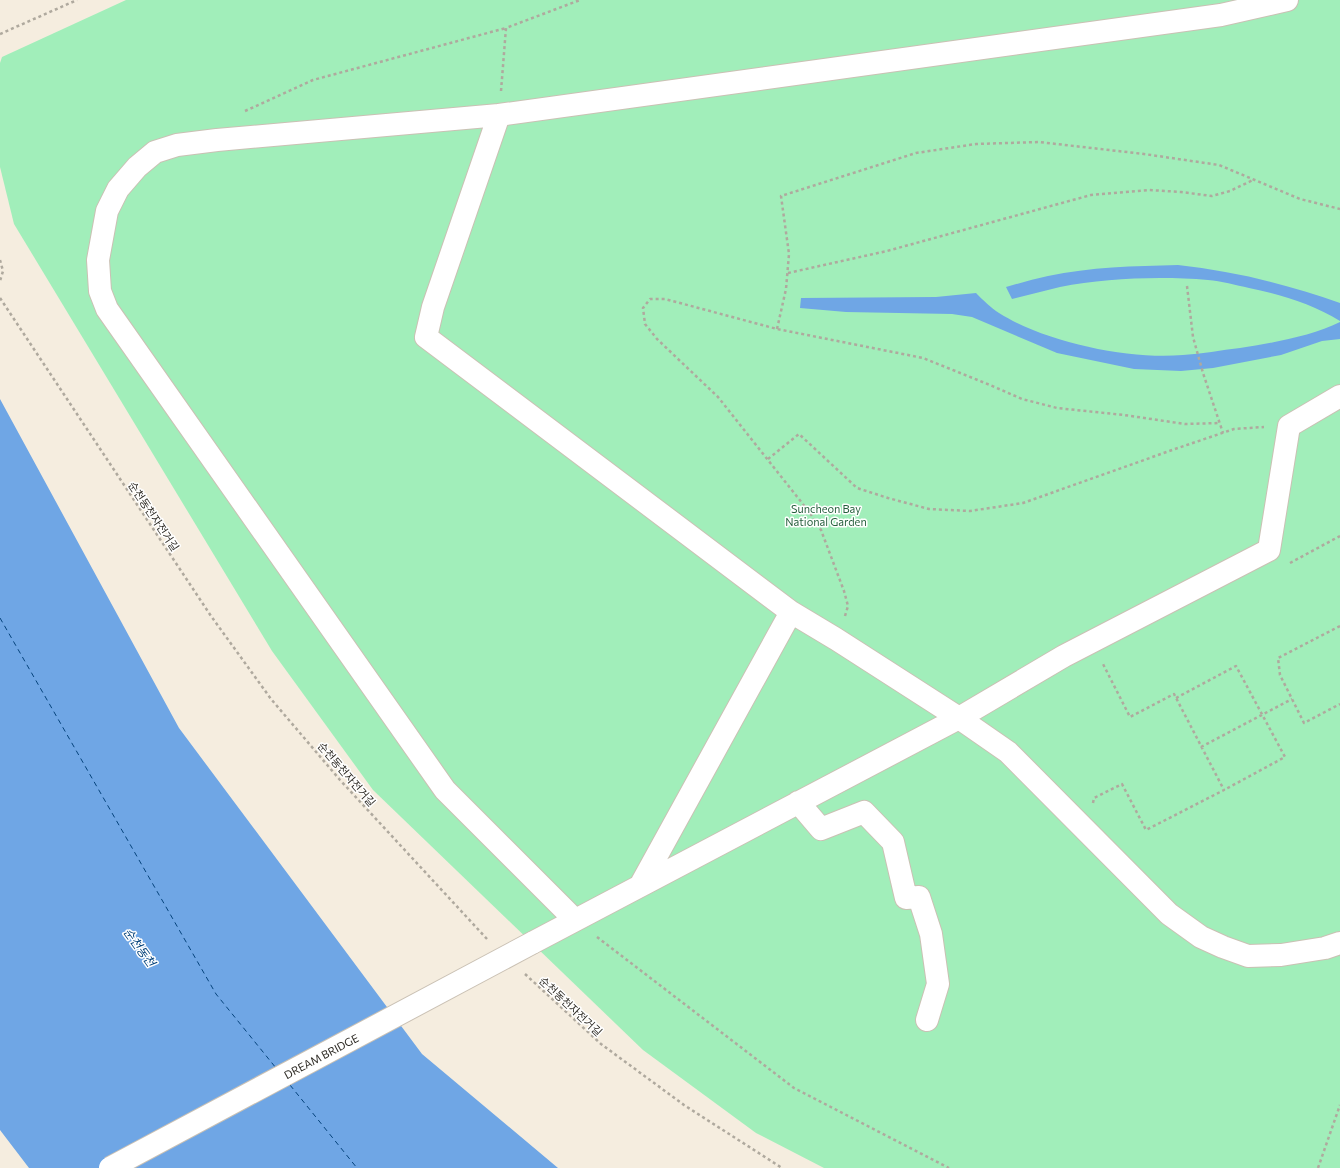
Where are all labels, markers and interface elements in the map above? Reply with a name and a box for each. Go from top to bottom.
street label: 순천동천자전거길 [126,479,182,553]
park label: Suncheon Bay National Garden [785,502,867,528]
street label: 순천동천자전거길 [316,739,378,809]
water label: 순천동천 [121,925,160,971]
street label: 순천동천자전거길 [537,974,605,1038]
street label: DREAM BRIDGE [281,1030,360,1081]

